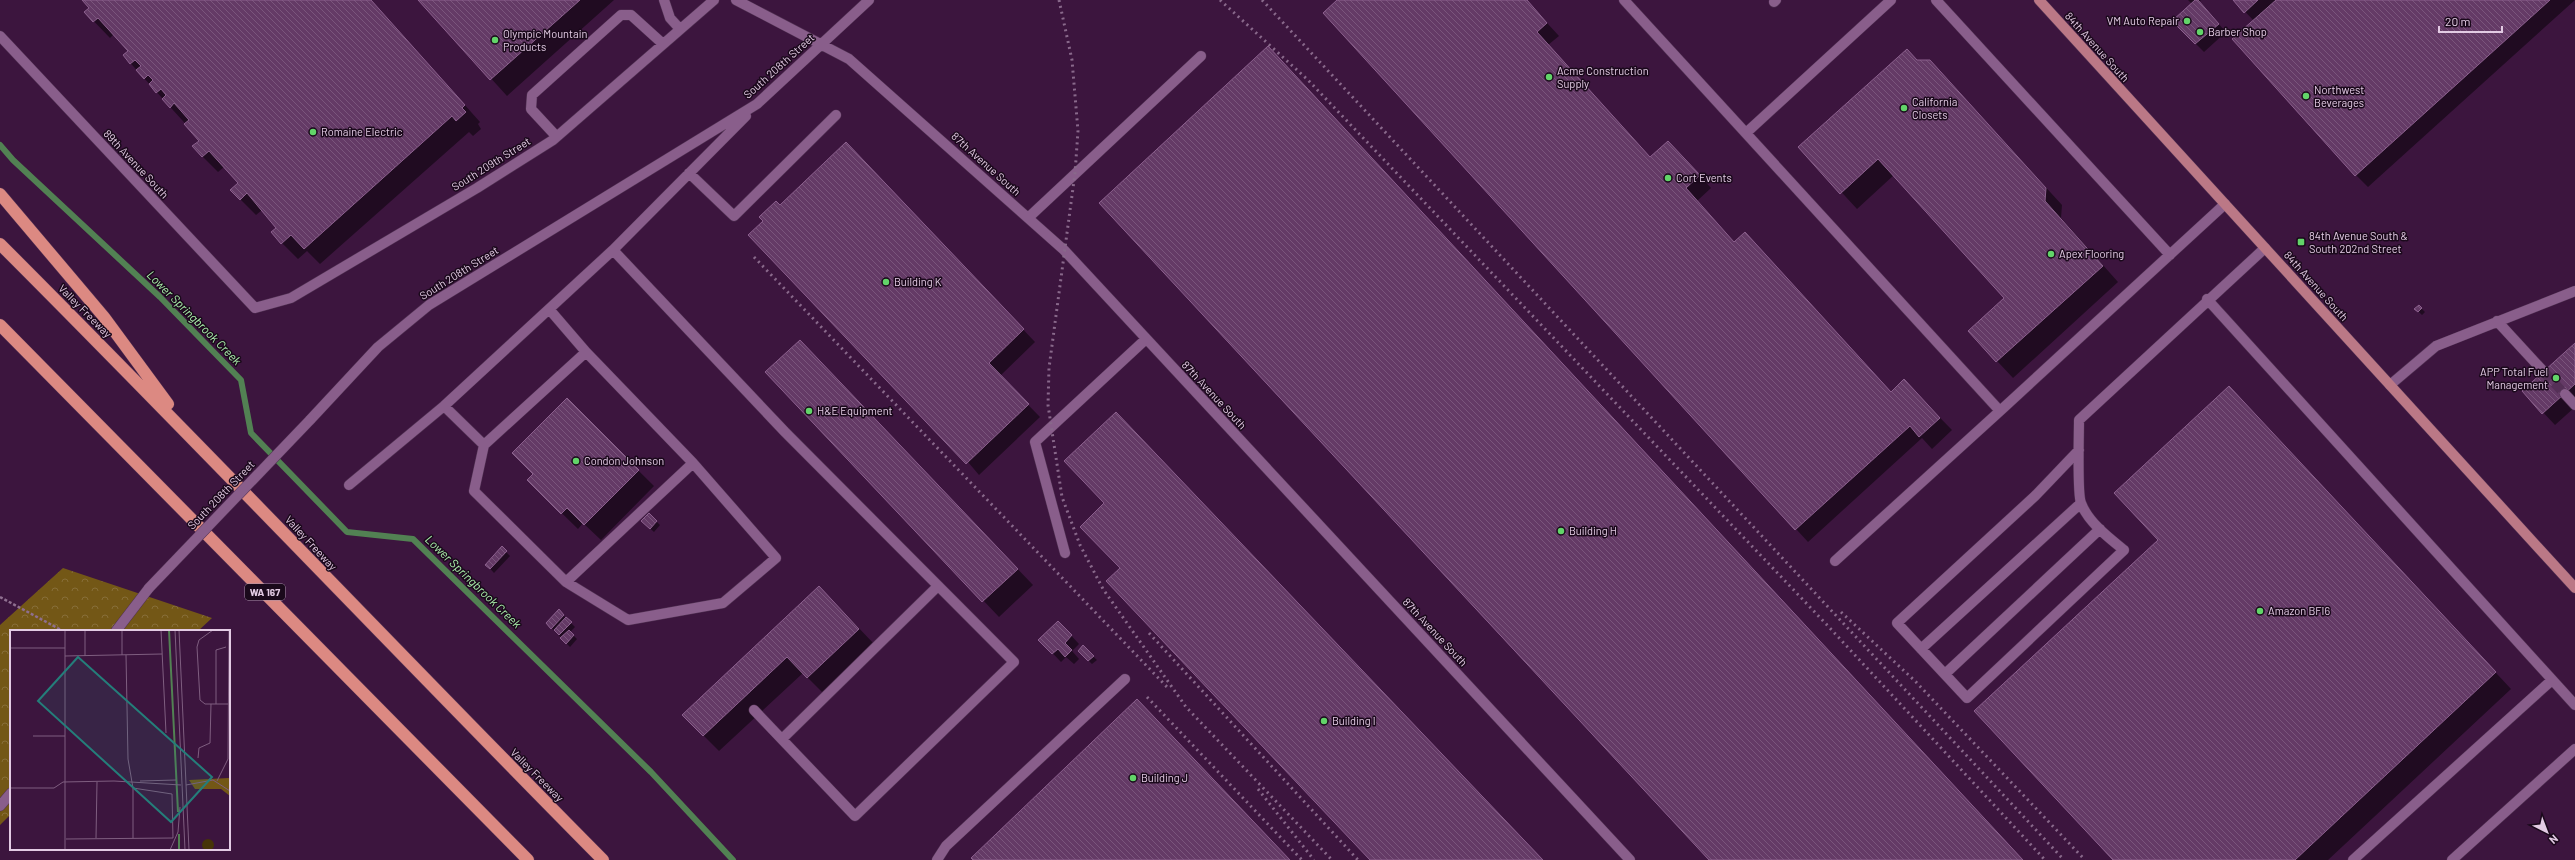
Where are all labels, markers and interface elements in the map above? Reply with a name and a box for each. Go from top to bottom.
scale bar [2439,8,2502,34]
street label: 84th Avenue South [2063,9,2132,84]
place label: VM Auto Repair [2107,14,2179,27]
text: 20 m [2445,14,2471,28]
marker: VM Auto Repair [2182,16,2192,26]
place label: Barber Shop [2208,25,2267,38]
place label: Olympic Mountain Products [503,27,587,53]
marker: Barber Shop [2195,27,2205,37]
street label: South 208th Street [741,31,817,101]
marker: Olympic Mountain Products [490,35,500,45]
place label: Acme Construction Supply [1557,64,1649,90]
marker: Acme Construction Supply [1544,72,1554,82]
place label: Northwest Beverages [2314,83,2364,109]
marker: Northwest Beverages [2301,91,2311,101]
place label: California Closets [1912,95,1957,121]
marker: California Closets [1899,103,1909,113]
place label: Romaine Electric [321,125,403,138]
street label: 89th Avenue South [101,127,172,201]
marker: Romaine Electric [308,127,318,137]
street label: 87th Avenue South [949,129,1024,198]
street label: South 209th Street [449,134,533,193]
place label: Cort Events [1676,171,1732,184]
marker: Cort Events [1663,173,1673,183]
place label: 84th Avenue South & South 202nd Street [2309,229,2408,255]
marker: 84th Avenue South & South 202nd Street [2296,237,2306,247]
street label: South 208th Street [417,243,501,302]
place label: Apex Flooring [2059,247,2124,260]
street label: 84th Avenue South [2282,248,2351,323]
marker: Apex Flooring [2046,249,2056,259]
water label: Lower Springbrook Creek [145,267,245,367]
place label: Building K [894,275,942,288]
marker: Building K [881,277,891,287]
street label: Valley Freeway [56,281,115,340]
street label: 87th Avenue South [1179,358,1249,431]
place label: APP Total Fuel Management [2480,365,2548,391]
marker: APP Total Fuel Management [2551,373,2561,383]
place label: H&E Equipment [817,404,893,417]
marker: H&E Equipment [804,406,814,416]
place label: Condon Johnson [584,454,664,467]
marker: Condon Johnson [571,456,581,466]
street label: South 208th Street [185,458,257,532]
street label: Valley Freeway [283,513,340,573]
place label: Building H [1569,524,1617,537]
marker: Building H [1556,526,1566,536]
water label: Lower Springbrook Creek [423,532,525,631]
road number: WA 167 [245,584,285,600]
street label: 87th Avenue South [1400,595,1470,668]
place label: Amazon BFI6 [2268,604,2330,617]
marker: Amazon BFI6 [2255,606,2265,616]
inset map [10,630,230,850]
place label: Building I [1332,714,1376,727]
marker: Building I [1319,716,1329,726]
street label: Valley Freeway [508,745,567,804]
place label: Building J [1141,771,1188,784]
marker: Building J [1128,773,1138,783]
north arrow [2527,812,2567,852]
text: N [2547,833,2561,847]

